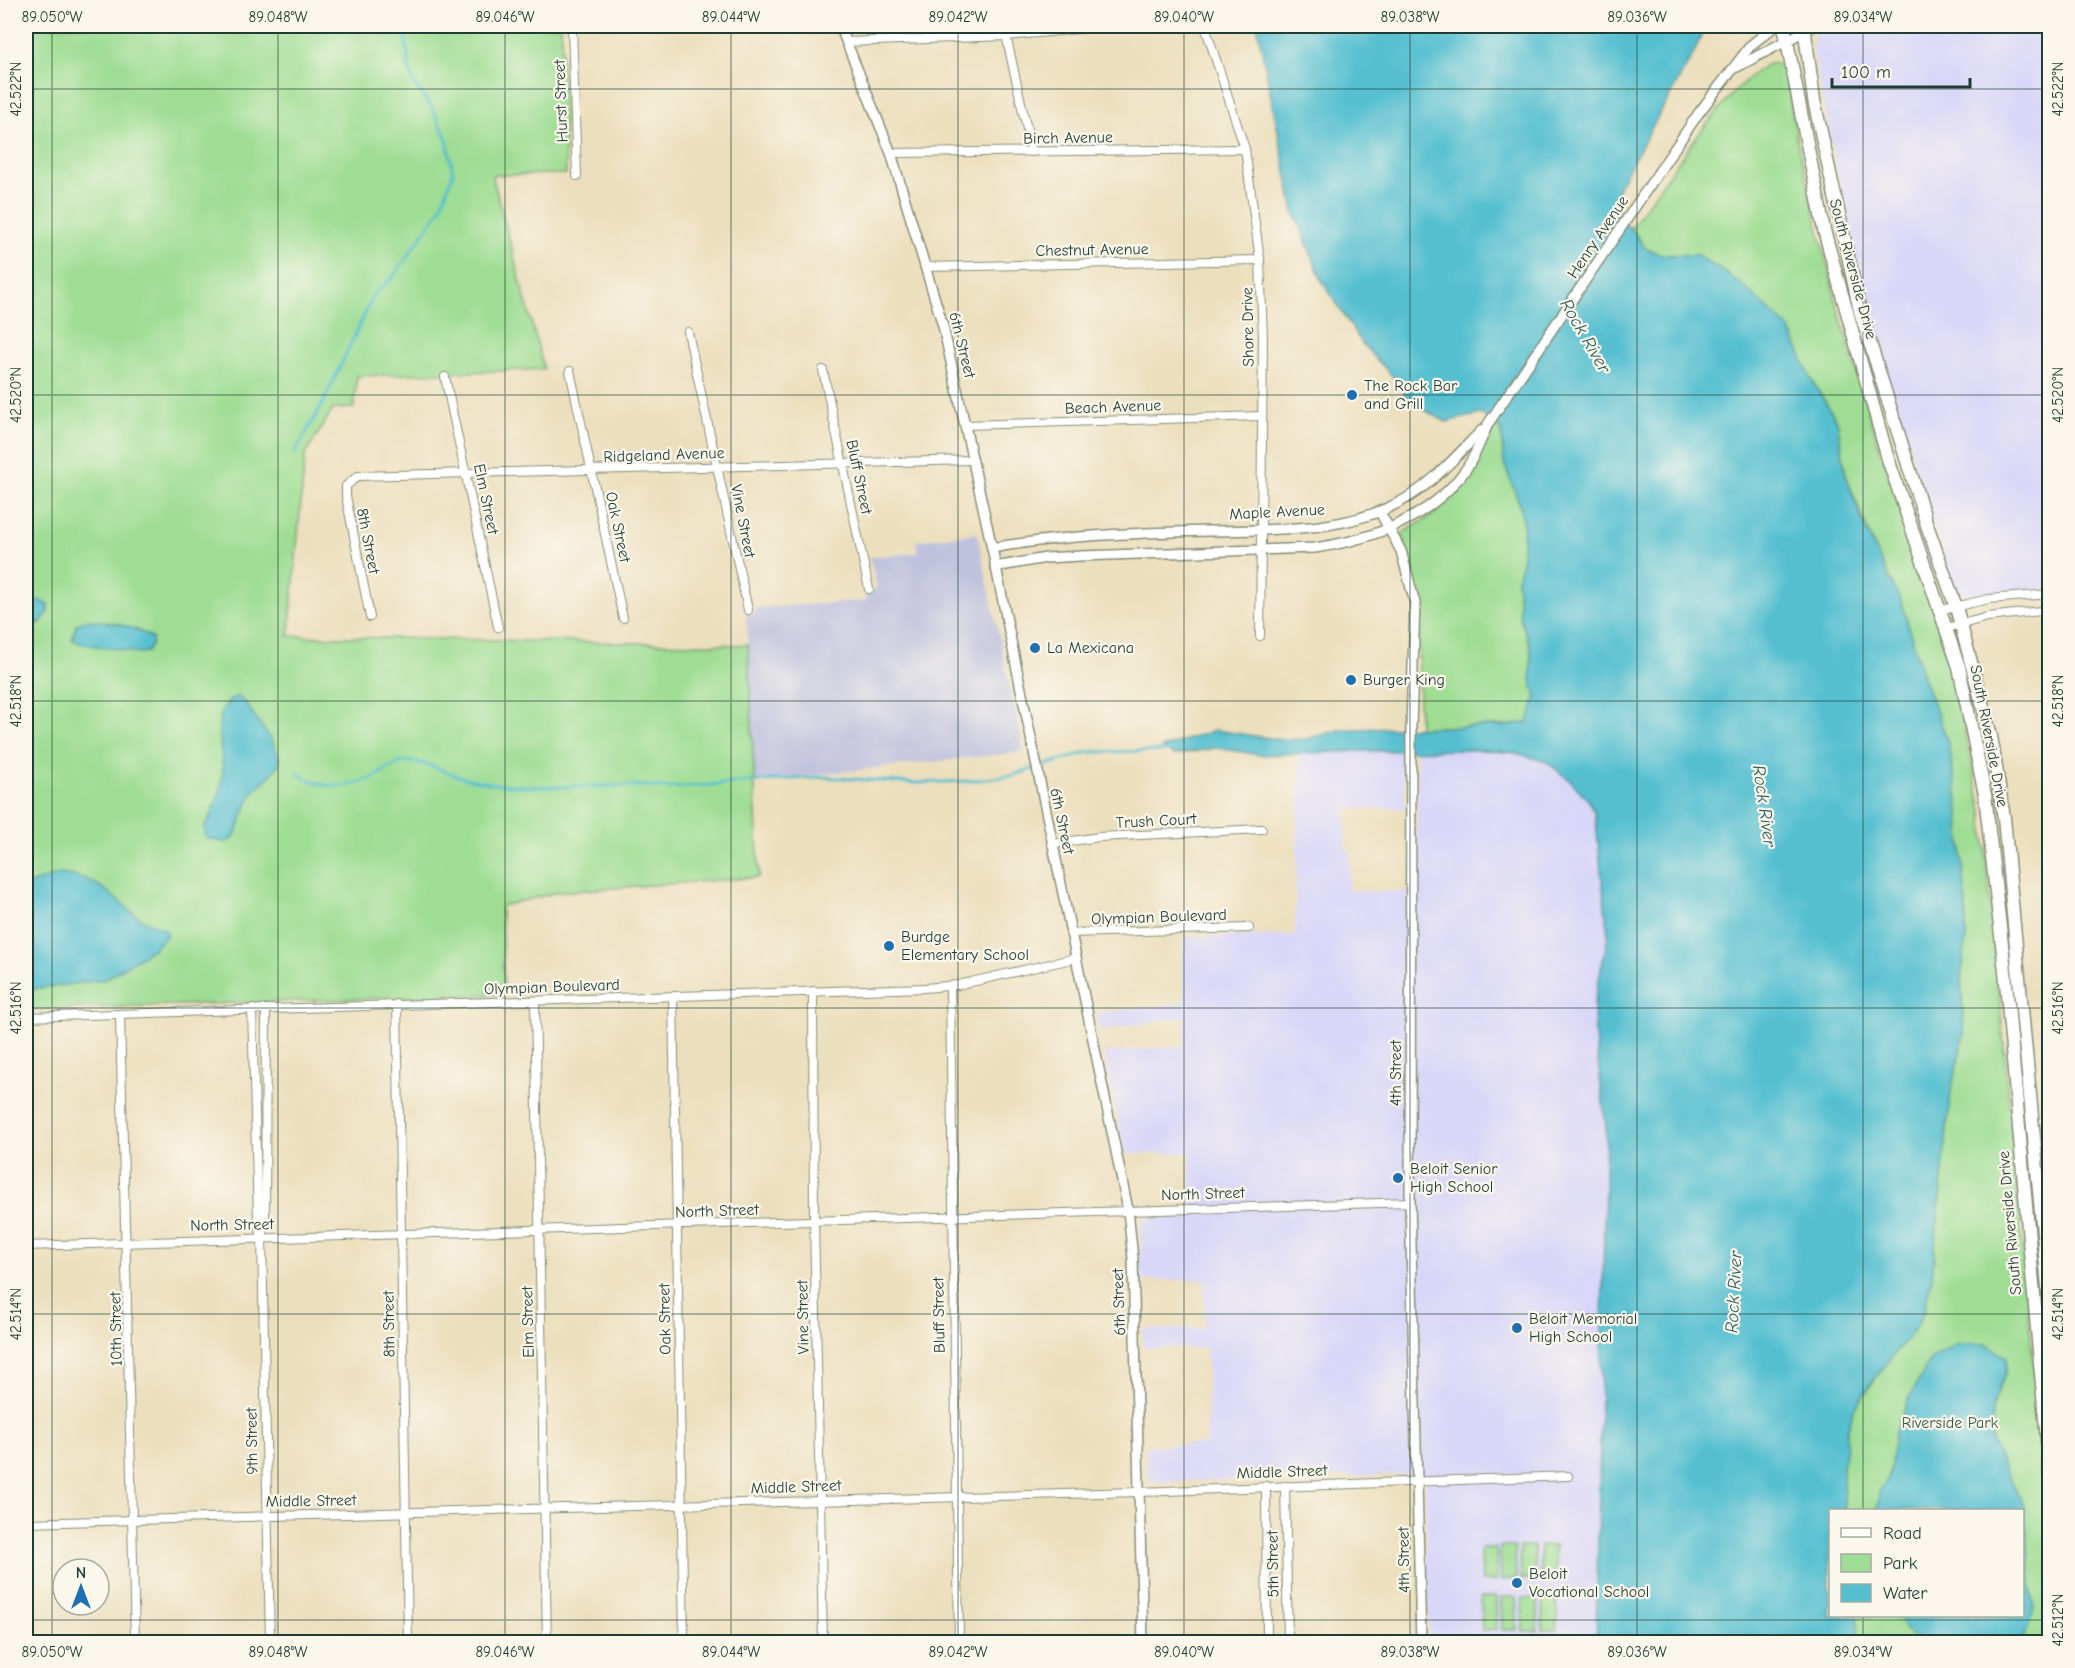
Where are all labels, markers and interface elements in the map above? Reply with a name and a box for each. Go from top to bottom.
text: 89.050°W [21,8,83,26]
text: 89.048°W [249,8,307,26]
text: 89.046°W [475,8,535,26]
text: 89.044°W [702,8,760,26]
text: 89.042°W [929,8,987,26]
text: 89.040°W [1154,8,1214,26]
text: 89.038°W [1380,8,1440,26]
text: 89.036°W [1607,8,1667,26]
text: 89.034°W [1834,8,1892,26]
scale bar [1832,51,1970,89]
street label: Hurst Street [551,59,571,143]
text: 42.522°N [7,62,25,116]
text: 100 m [1841,62,1891,83]
text: 42.522°N [2049,62,2067,116]
street label: Birch Avenue [1023,128,1113,148]
street label: Henry Avenue [1564,192,1632,282]
street label: South Riverside Drive [1826,197,1880,341]
street label: Chestnut Avenue [1035,240,1149,260]
street label: Shore Drive [1238,287,1258,367]
water label: Rock River [1555,295,1615,378]
street label: 6th Street [945,310,979,380]
text: 42.520°N [7,367,25,423]
text: 42.520°N [2049,367,2067,423]
place label: The Rock Bar and Grill [1364,377,1458,413]
marker: The Rock Bar and Grill [1345,388,1359,402]
street label: Beach Avenue [1064,396,1162,418]
street label: Bluff Street [842,438,876,516]
street label: Ridgeland Avenue [603,444,725,466]
street label: Elm Street [470,462,502,536]
street label: Vine Street [727,483,759,560]
street label: Oak Street [602,490,634,564]
street label: Maple Avenue [1229,501,1325,523]
street label: 8th Street [353,506,383,576]
place label: La Mexicana [1047,639,1134,657]
marker: La Mexicana [1028,641,1042,655]
street label: South Riverside Drive [1966,663,2012,809]
place label: Burger King [1363,671,1445,689]
marker: Burger King [1344,673,1358,687]
text: 42.518°N [7,675,25,727]
text: 42.518°N [2049,675,2067,727]
water label: Rock River [1748,764,1780,849]
street label: 6th Street [1046,786,1078,856]
street label: Trush Court [1115,810,1197,832]
street label: Olympian Boulevard [1091,906,1227,928]
place label: Burdge Elementary School [901,928,1029,964]
marker: Burdge Elementary School [882,939,896,953]
street label: Olympian Boulevard [484,976,620,998]
text: 42.516°N [7,981,25,1035]
text: 42.516°N [2049,981,2067,1035]
street label: 4th Street [1387,1039,1405,1106]
street label: South Riverside Drive [1995,1150,2025,1296]
place label: Beloit Senior High School [1410,1160,1498,1196]
marker: Beloit Senior High School [1391,1171,1405,1185]
street label: North Street [1161,1184,1246,1204]
street label: North Street [675,1201,760,1221]
street label: North Street [190,1215,275,1235]
water label: Rock River [1721,1250,1747,1334]
street label: 6th Street [1109,1268,1129,1336]
street label: Bluff Street [929,1276,949,1353]
street label: Vine Street [793,1279,813,1354]
street label: Oak Street [655,1283,675,1355]
street label: Elm Street [518,1286,538,1358]
text: 42.514°N [7,1288,25,1340]
text: 42.514°N [2049,1288,2067,1340]
street label: 8th Street [379,1290,399,1358]
street label: 10th Street [106,1291,126,1366]
place label: Beloit Memorial High School [1529,1310,1637,1346]
marker: Beloit Memorial High School [1510,1321,1524,1335]
street label: 9th Street [242,1407,262,1475]
park label: Riverside Park [1902,1414,1999,1432]
street label: Middle Street [1236,1461,1328,1483]
street label: Middle Street [750,1476,842,1498]
street label: Middle Street [265,1491,357,1511]
legend [1829,1509,2024,1617]
text: Road [1883,1523,1922,1544]
street label: 4th Street [1394,1526,1414,1593]
street label: 5th Street [1263,1530,1283,1598]
text: Park [1883,1553,1918,1574]
north arrow [51,1557,111,1617]
text: N [76,1564,86,1582]
place label: Beloit Vocational School [1529,1565,1649,1601]
marker: Beloit Vocational School [1510,1576,1524,1590]
text: Water [1883,1583,1928,1604]
text: 42.512°N [2049,1594,2067,1646]
text: 89.050°W [21,1643,83,1661]
text: 89.048°W [249,1643,307,1661]
text: 89.046°W [475,1643,535,1661]
text: 89.044°W [702,1643,760,1661]
text: 89.042°W [929,1643,987,1661]
text: 89.040°W [1154,1643,1214,1661]
text: 89.038°W [1380,1643,1440,1661]
text: 89.036°W [1607,1643,1667,1661]
text: 89.034°W [1834,1643,1892,1661]

